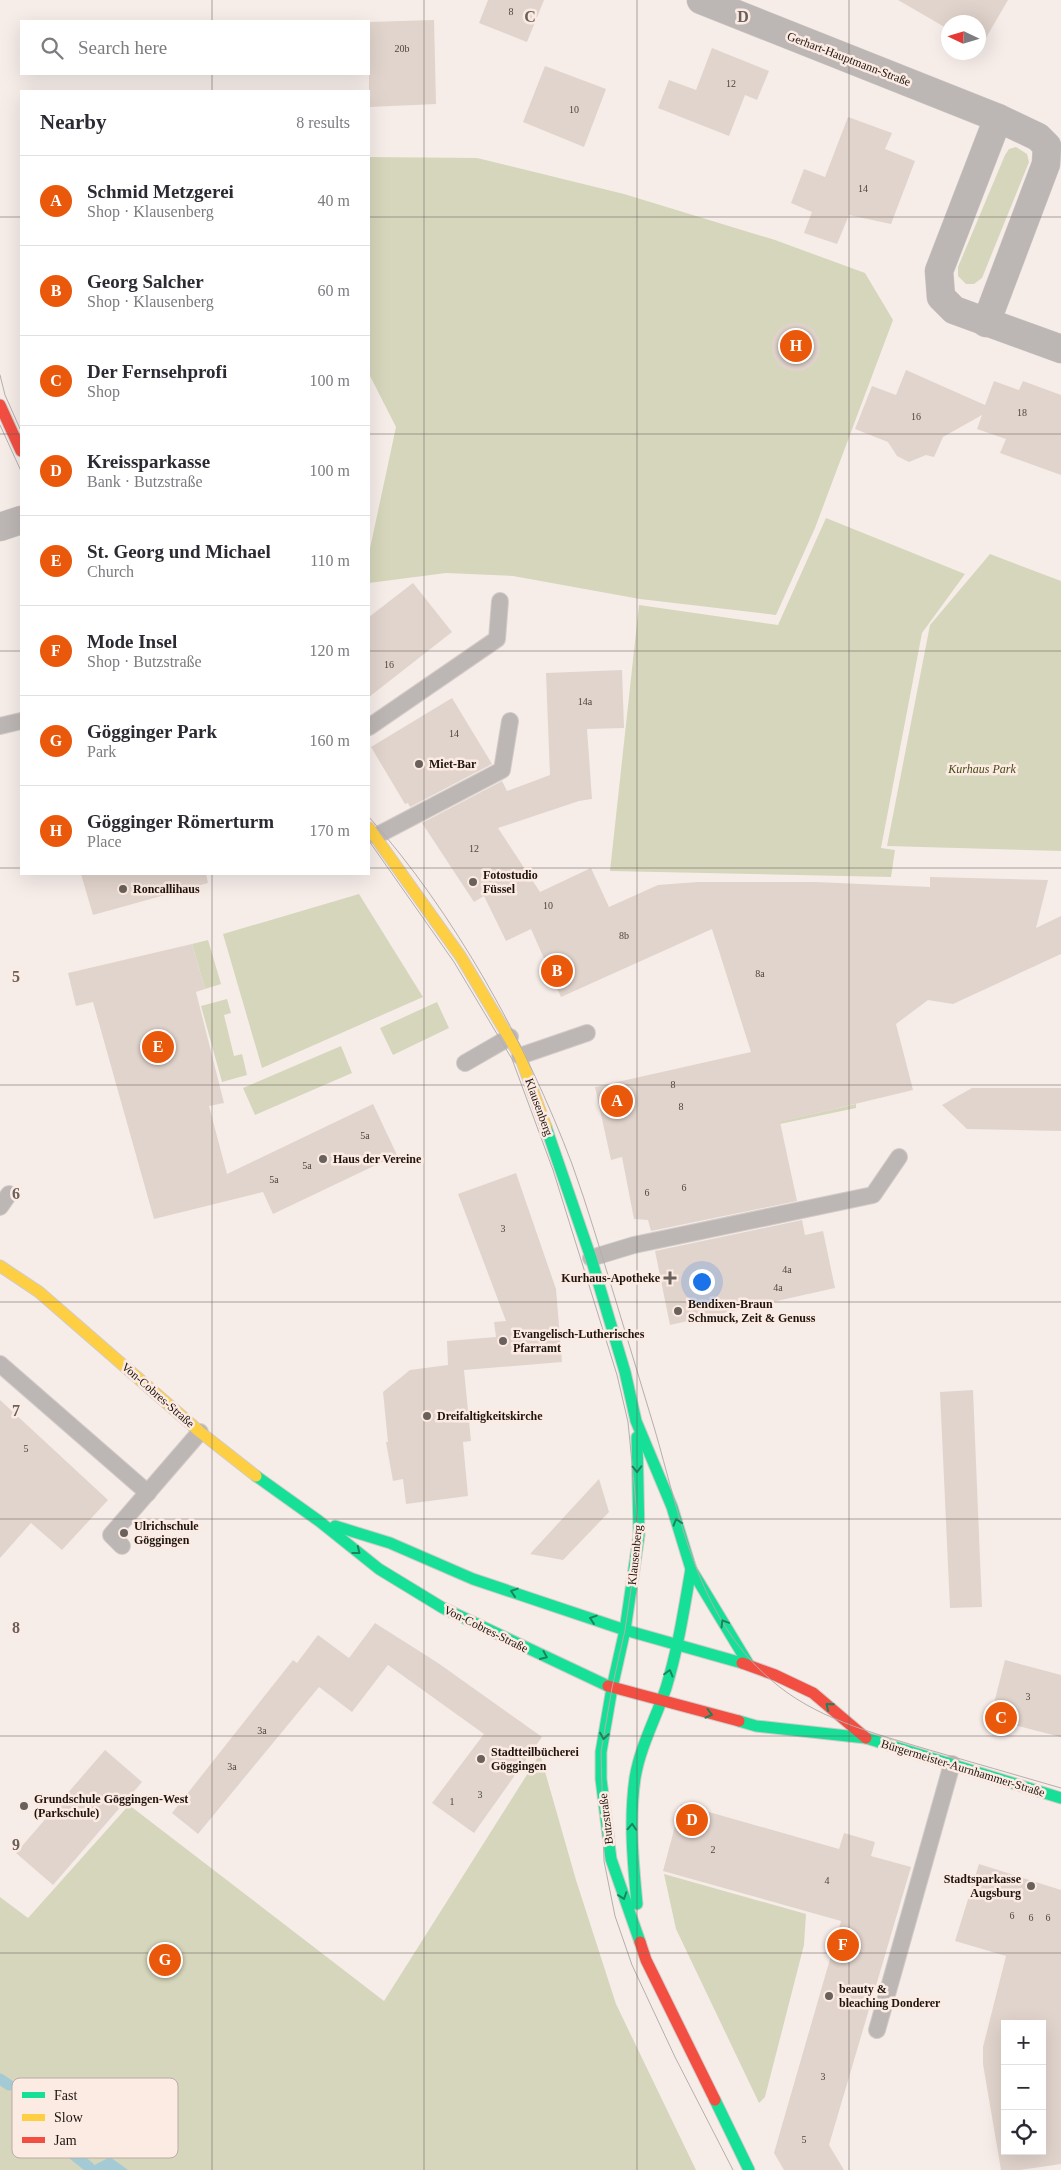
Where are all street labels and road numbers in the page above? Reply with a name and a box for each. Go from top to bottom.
street label: Gerhart-Hauptmann-Straße [785,29,913,89]
street label: Klausenberg [522,1076,556,1138]
street label: Von-Cobres-Straße [119,1360,197,1430]
street label: Klausenberg [625,1524,645,1586]
street label: Von-Cobres-Straße [442,1603,530,1655]
street label: Bürgermeister-Aurnhammer-Straße [879,1736,1047,1800]
street label: Butzstraße [596,1793,616,1845]

